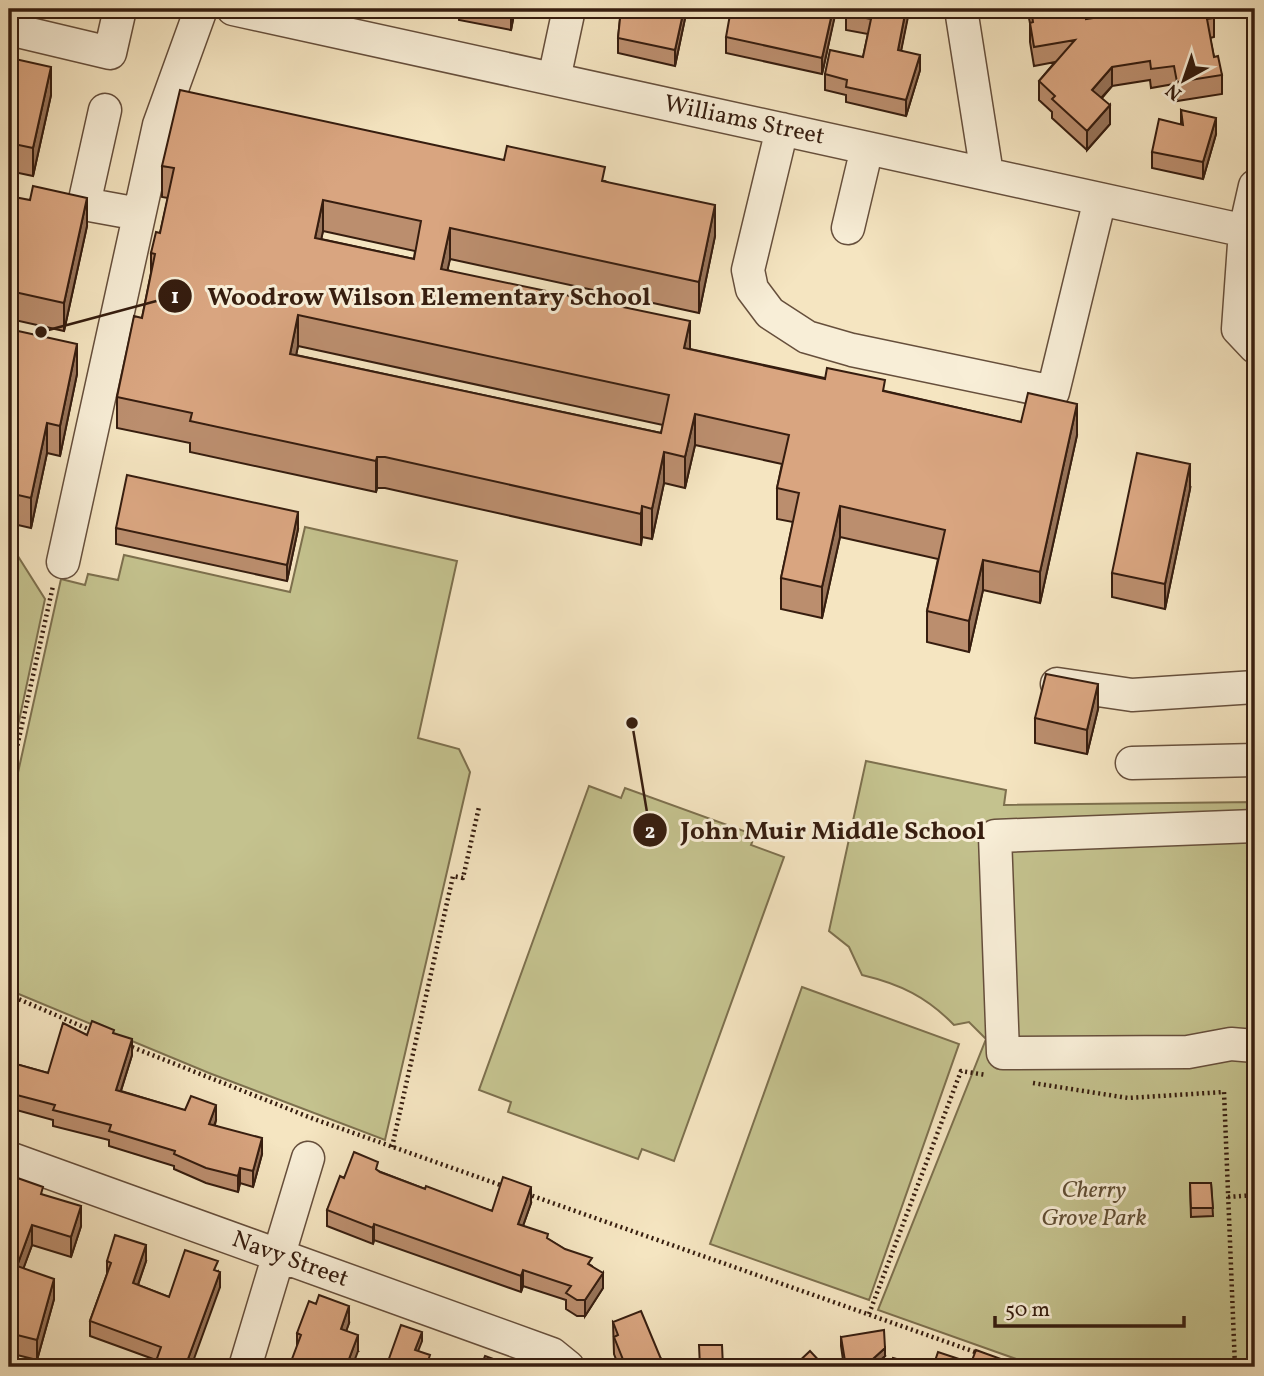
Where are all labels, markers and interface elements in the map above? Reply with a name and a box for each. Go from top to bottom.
north arrow [1148,46,1218,116]
text: N [1161,77,1188,106]
street label: Williams Street [661,87,827,155]
callout: Woodrow Wilson Elementary School [158,272,666,319]
text: Woodrow Wilson Elementary School [207,280,651,316]
text: 1 [171,283,179,312]
callout: John Muir Middle School [632,807,1000,854]
text: John Muir Middle School [680,814,986,850]
text: 2 [645,818,655,847]
park label: Cherry Grove Park [1041,1174,1147,1236]
street label: Navy Street [227,1223,353,1297]
scale bar [995,1285,1184,1329]
text: 50 m [1005,1296,1050,1325]

